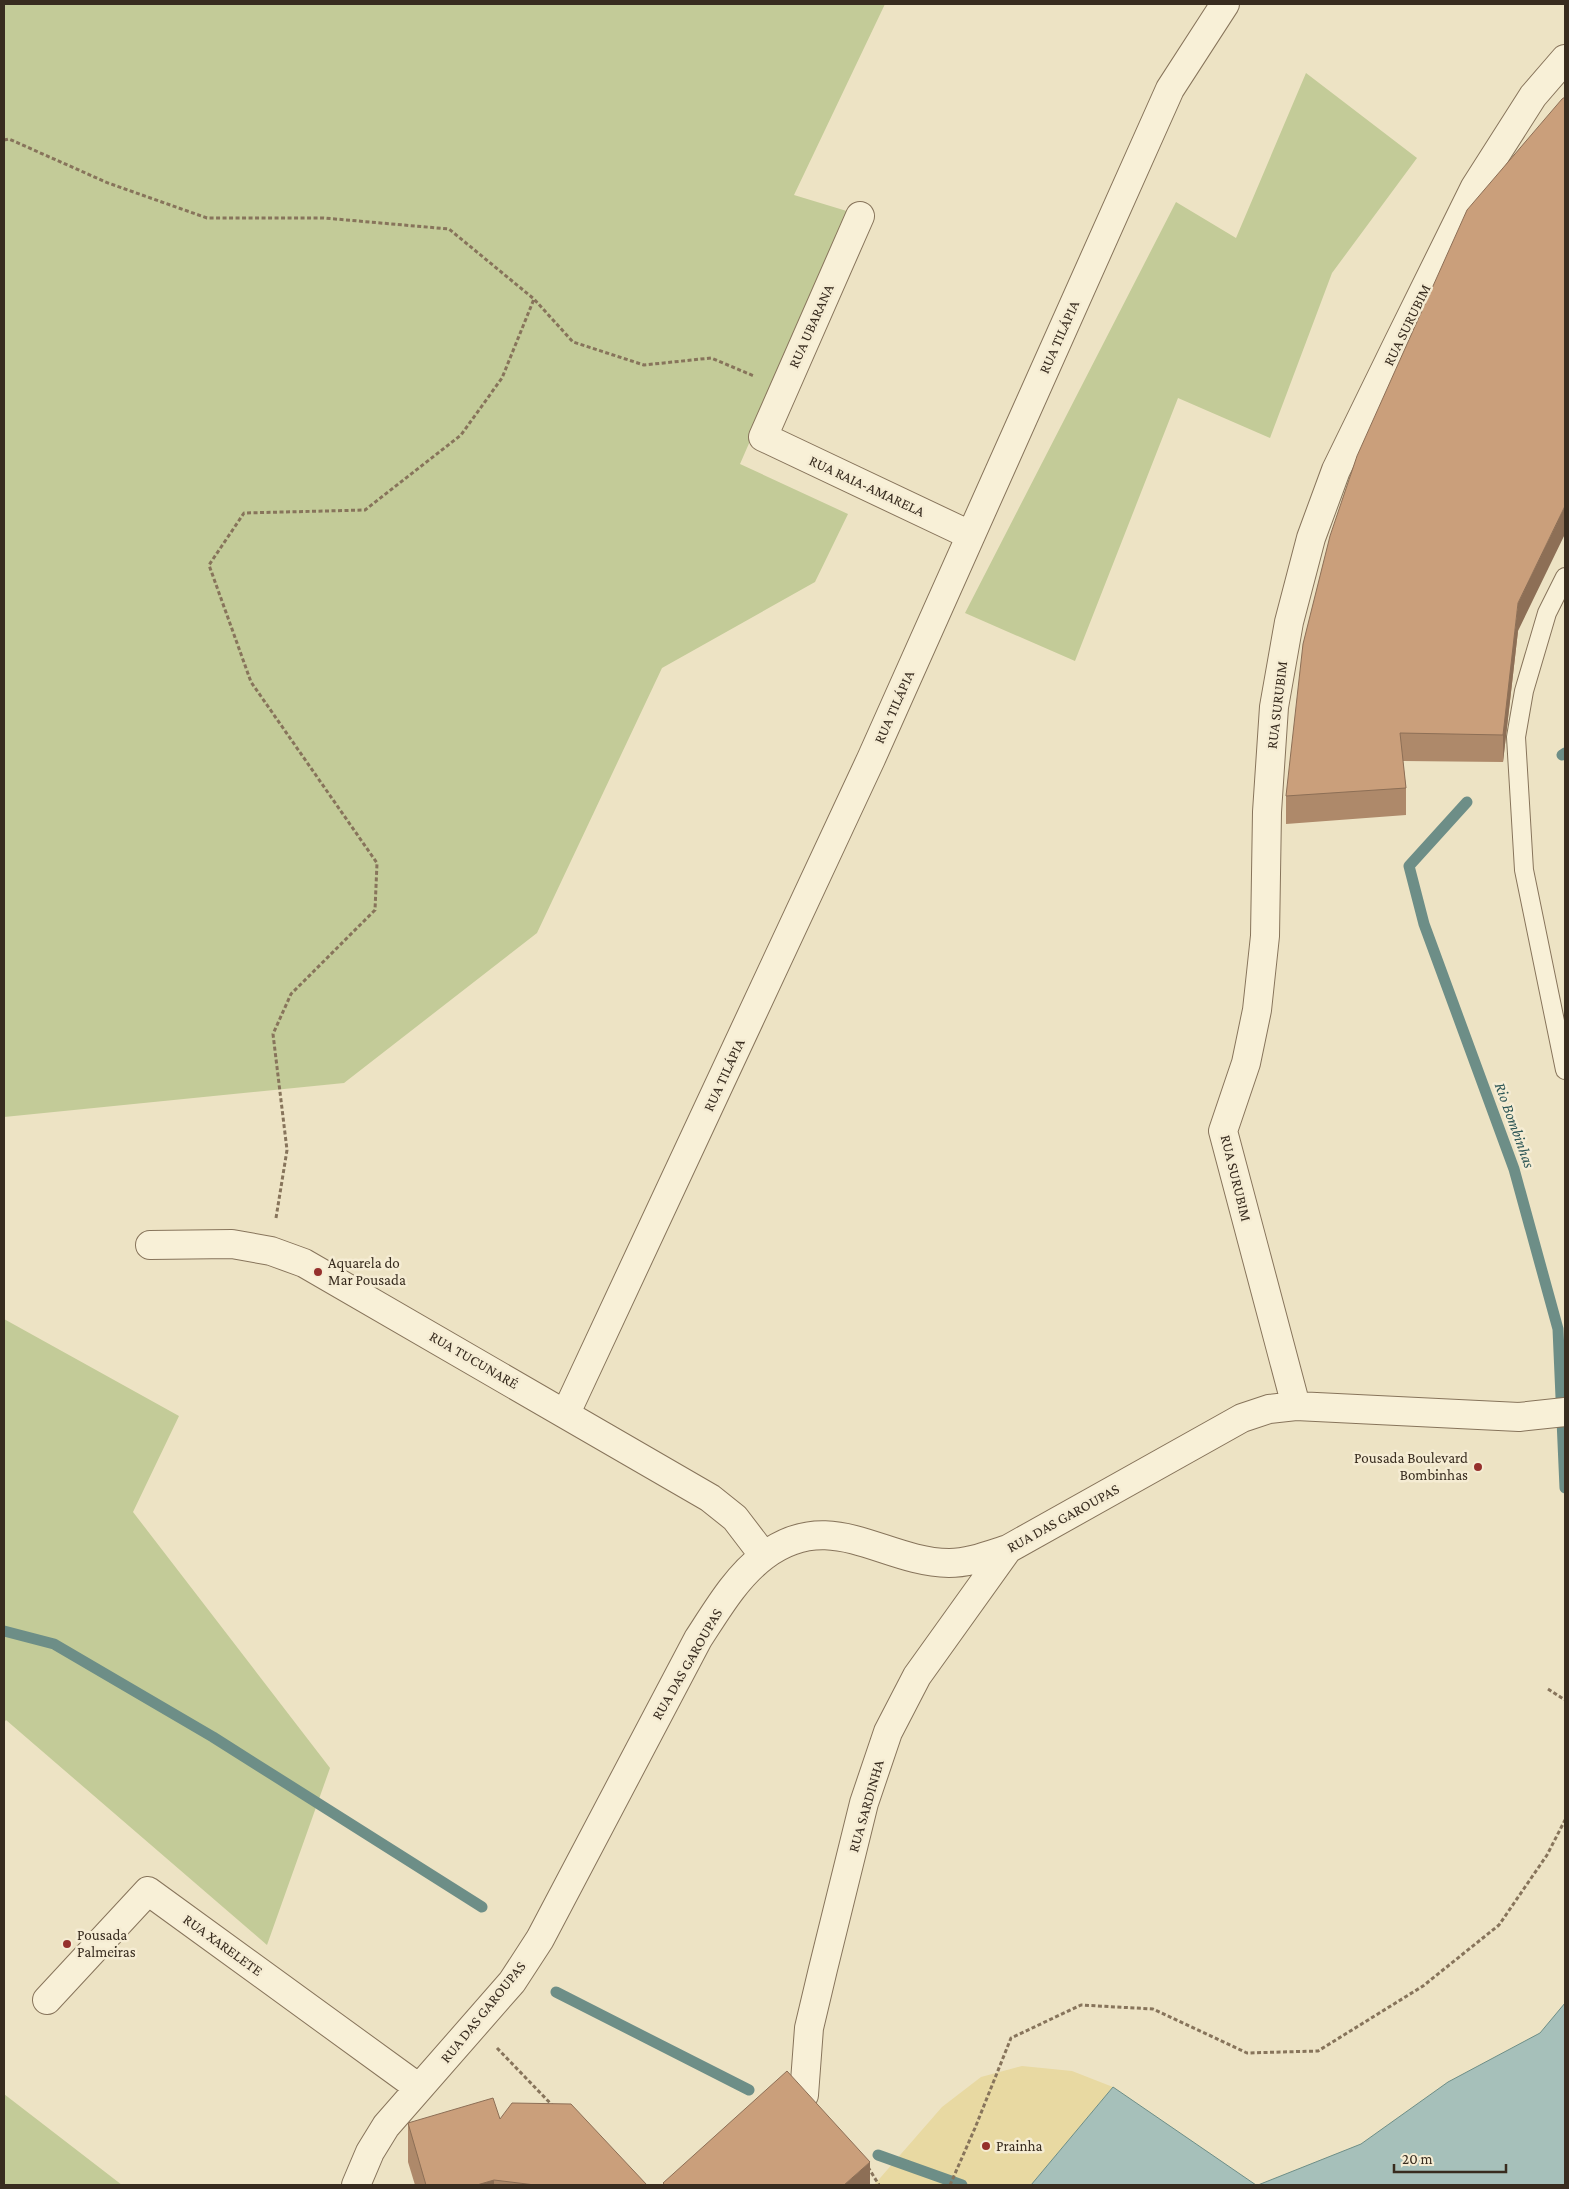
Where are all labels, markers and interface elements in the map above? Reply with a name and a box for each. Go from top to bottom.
street label: RUA UBARANA [785,281,837,370]
street label: RUA SURUBIM [1380,282,1434,368]
street label: RUA TILÁPIA [1036,298,1082,376]
street label: RUA RAIA-AMARELA [807,452,928,520]
street label: RUA SURUBIM [1264,660,1290,750]
street label: RUA TILÁPIA [871,668,917,746]
street label: RUA TILÁPIA [700,1036,748,1114]
water label: Rio Bombinhas [1492,1080,1538,1170]
street label: RUA SURUBIM [1218,1133,1254,1223]
place label: Aquarela do Mar Pousada [328,1255,406,1288]
marker: Aquarela do Mar Pousada [312,1266,324,1278]
street label: RUA TUCUNARÉ [427,1328,521,1392]
place label: Pousada Boulevard Bombinhas [1354,1450,1468,1483]
marker: Pousada Boulevard Bombinhas [1472,1461,1484,1473]
street label: RUA DAS GAROUPAS [1004,1481,1122,1555]
street label: RUA DAS GAROUPAS [649,1606,725,1722]
street label: RUA SARDINHA [845,1757,887,1854]
street label: RUA XARELETE [180,1911,266,1979]
place label: Pousada Palmeiras [77,1927,136,1960]
marker: Pousada Palmeiras [61,1938,73,1950]
street label: RUA DAS GAROUPAS [437,1958,529,2066]
place label: Prainha [996,2138,1043,2154]
marker: Prainha [980,2140,992,2152]
scale bar [1394,2142,1506,2174]
text: 20 m [1402,2151,1433,2167]

